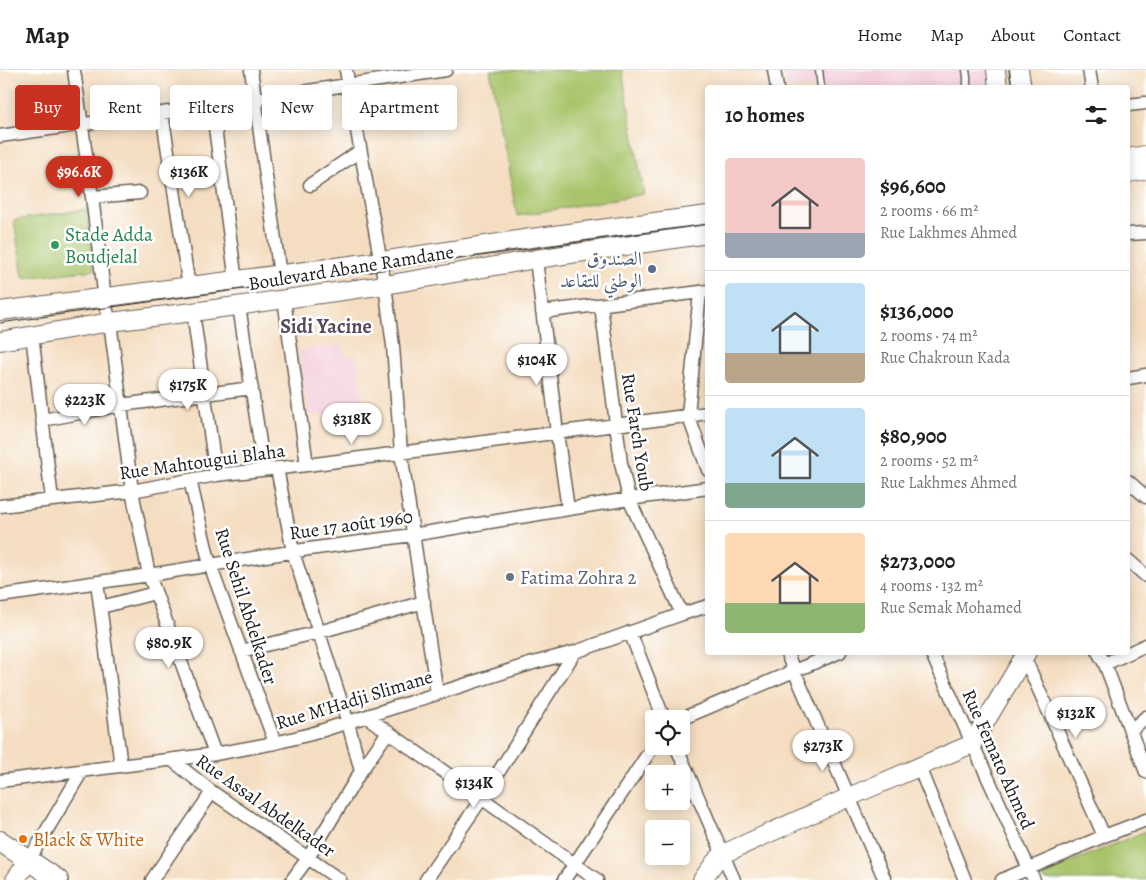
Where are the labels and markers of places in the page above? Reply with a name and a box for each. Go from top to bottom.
pin: $96.6K [38,156,120,198]
pin: $136K [154,156,224,198]
place label: Stade Adda Boudjelal [65,222,153,270]
marker: Stade Adda Boudjelal [49,239,61,251]
place label: الصندوق الوطني للتقاعد [560,246,642,299]
marker: الصندوق الوطني للتقاعد [646,263,658,275]
pin: $104K [502,344,572,386]
pin: $175K [153,368,223,411]
pin: $223K [50,384,120,426]
pin: $318K [317,402,387,445]
place label: Fatima Zohra 2 [520,565,637,591]
marker: Fatima Zohra 2 [504,571,516,583]
pin: $80.9K [128,626,210,669]
pin: $132K [1041,696,1111,739]
pin: $273K [788,730,858,772]
pin: $134K [439,766,509,809]
place label: Black & White [33,827,144,853]
marker: Black & White [17,833,29,845]

